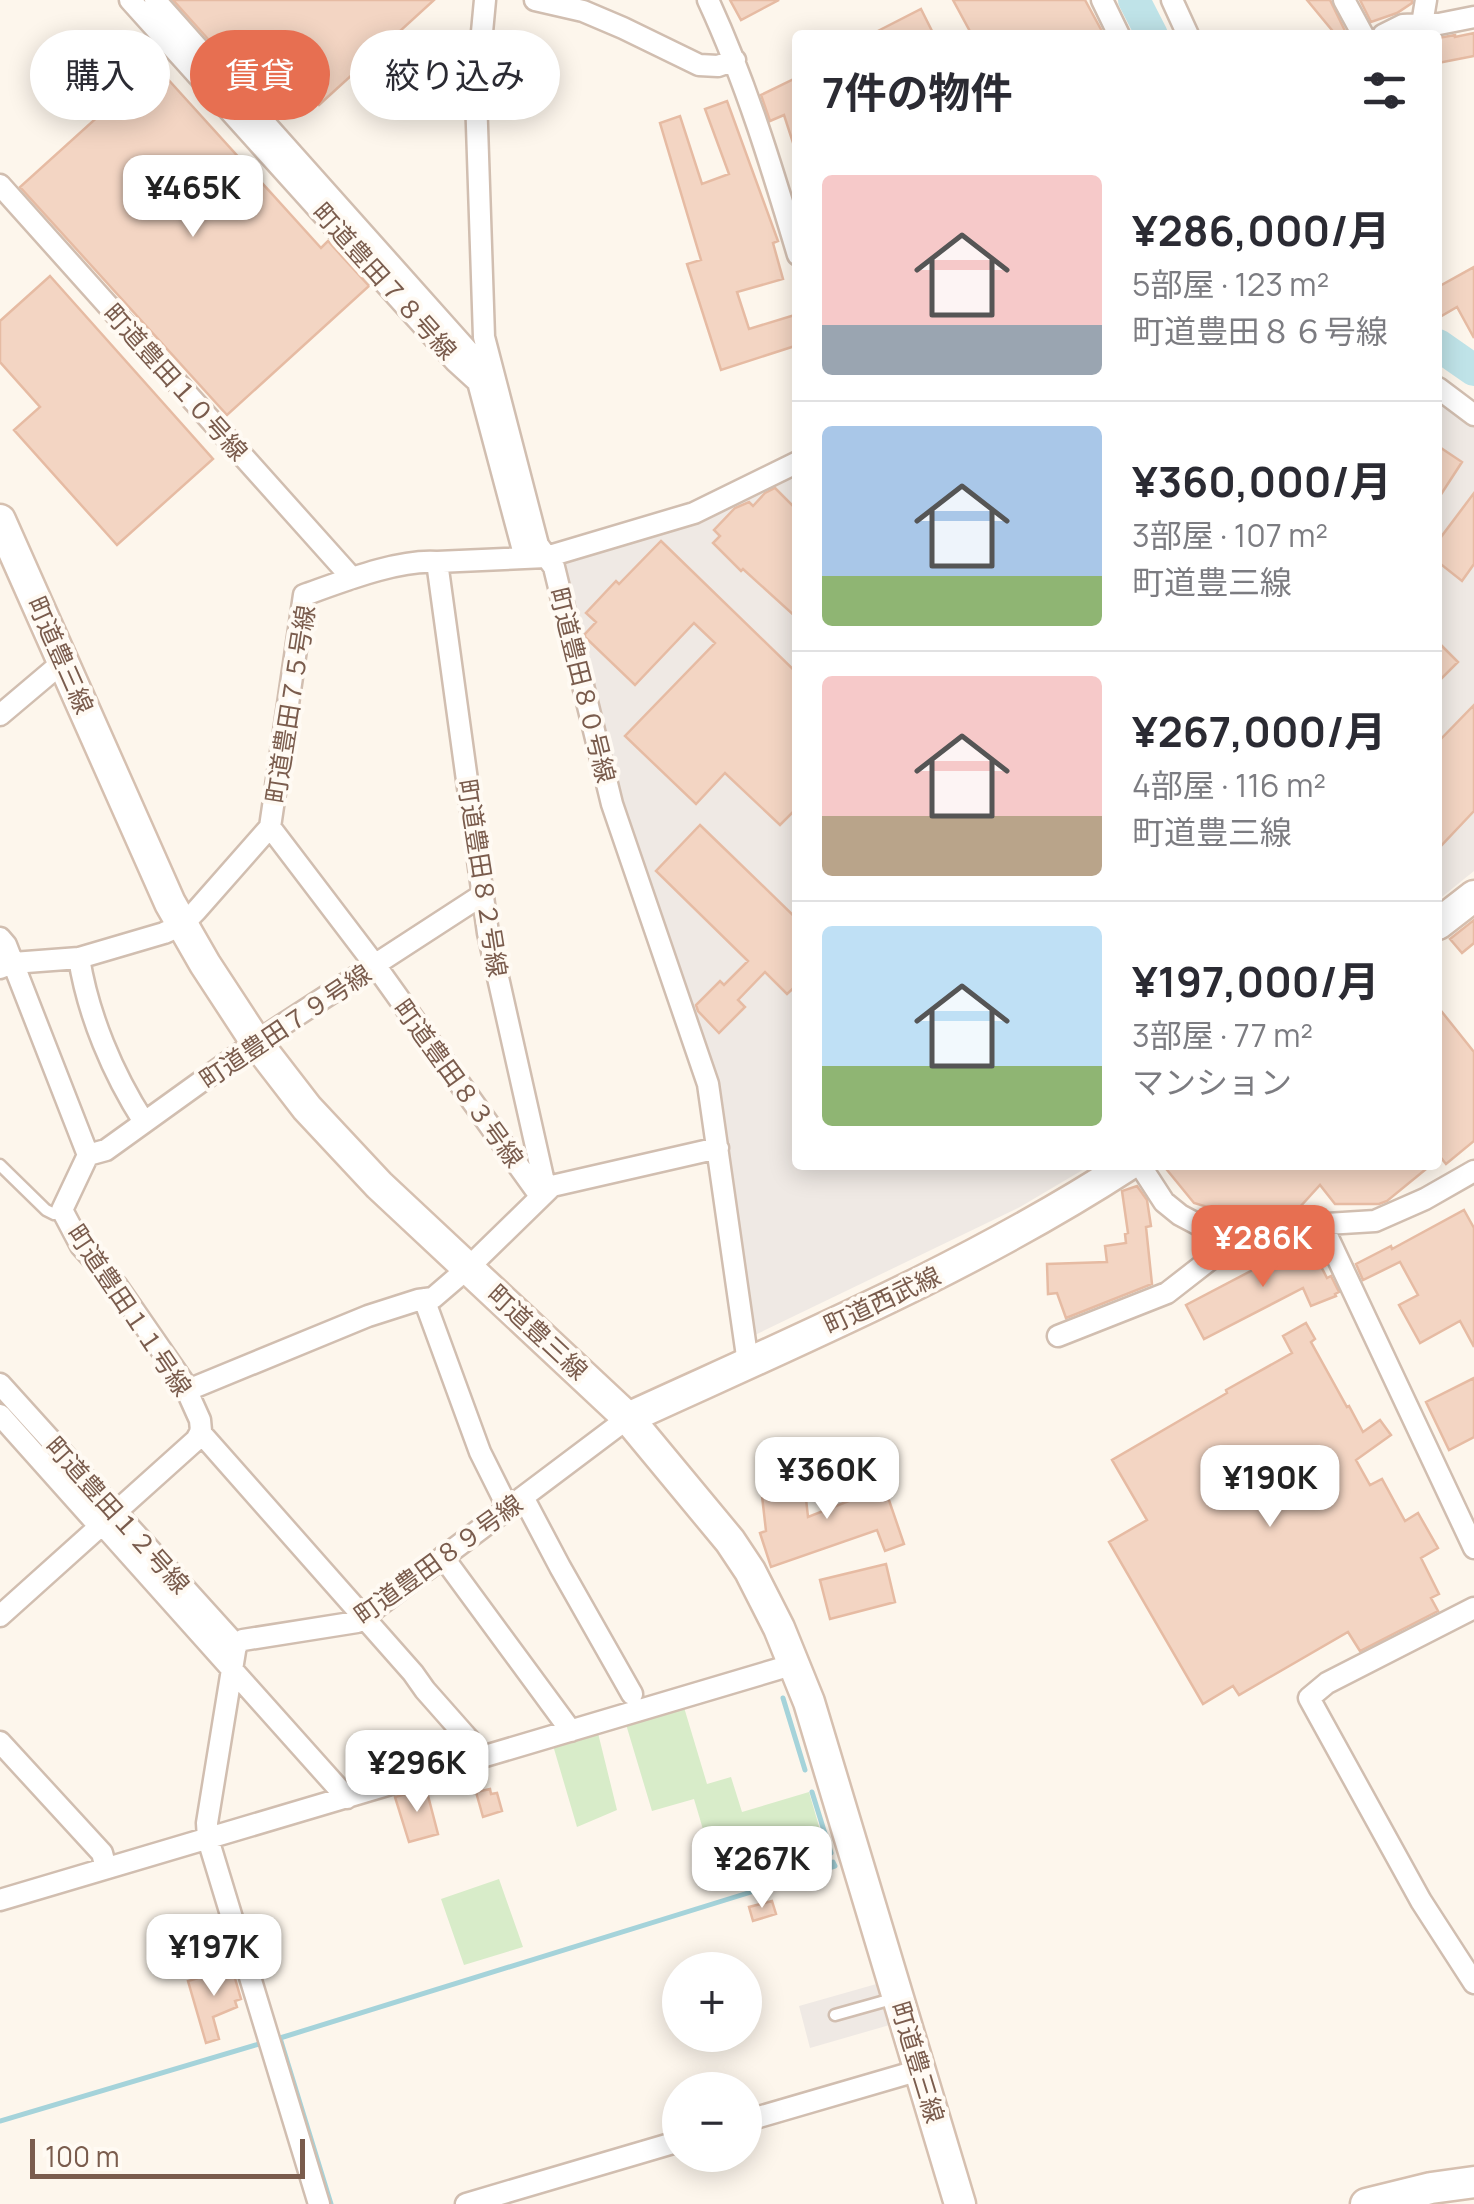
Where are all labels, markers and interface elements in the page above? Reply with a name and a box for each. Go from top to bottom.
chip: 購入 [30,30,170,120]
chip: 賃貸 [190,30,330,120]
chip: 絞り込み [350,30,560,120]
text: 7件の物件 [822,63,1012,121]
icon: filters [1357,63,1412,118]
pin: ¥465K [123,155,263,240]
text: ¥465K [145,165,241,209]
street label: 町道豊田７８号線 [305,195,465,367]
text: ¥286,000/月 [1132,201,1390,259]
icon: home [902,215,1022,335]
text: 5部屋 · 123 m² [1132,262,1329,306]
street label: 町道豊田１０号線 [96,296,256,468]
text: 町道豊田８６号線 [1132,309,1388,353]
text: ¥360,000/月 [1132,452,1392,510]
icon: home [902,466,1022,586]
text: 3部屋 · 107 m² [1132,513,1328,557]
text: 町道豊三線 [1132,560,1292,604]
street label: 町道豊田８０号線 [542,584,624,786]
street label: 町道豊三線 [20,591,102,719]
street label: 町道豊田７５号線 [257,602,323,806]
text: ¥267,000/月 [1132,702,1386,760]
icon: home [902,716,1022,836]
text: 4部屋 · 116 m² [1132,763,1326,807]
street label: 町道豊田８２号線 [450,776,516,980]
text: 町道豊三線 [1132,810,1292,854]
text: ¥197,000/月 [1132,952,1380,1010]
street label: 町道豊田７９号線 [192,956,378,1096]
icon: home [902,966,1022,1086]
street label: 町道豊田８３号線 [386,992,532,1174]
text: 3部屋 · 77 m² [1132,1013,1313,1057]
text: マンション [1132,1060,1292,1104]
pin: ¥286K [1193,1205,1333,1290]
text: ¥286K [1214,1215,1312,1259]
street label: 町道豊田１１号線 [60,1217,200,1403]
street label: 町道西武線 [818,1258,946,1342]
street label: 町道豊三線 [480,1277,596,1387]
street label: 町道豊田１２号線 [38,1429,198,1601]
pin: ¥360K [757,1437,897,1522]
pin: ¥190K [1200,1445,1340,1530]
text: ¥360K [777,1447,877,1491]
text: ¥190K [1222,1455,1318,1499]
street label: 町道豊田８９号線 [347,1486,529,1632]
pin: ¥296K [347,1730,487,1815]
text: ¥296K [367,1740,467,1784]
pin: ¥267K [692,1826,832,1911]
text: ¥267K [714,1836,810,1880]
pin: ¥197K [144,1914,284,1999]
text: ¥197K [168,1924,260,1968]
map controls [662,1952,762,2172]
button: + [662,1952,762,2052]
street label: 町道豊三線 [883,1997,953,2127]
button: − [662,2072,762,2172]
scale bar [30,2134,305,2178]
text: 100 m [45,2137,119,2175]

